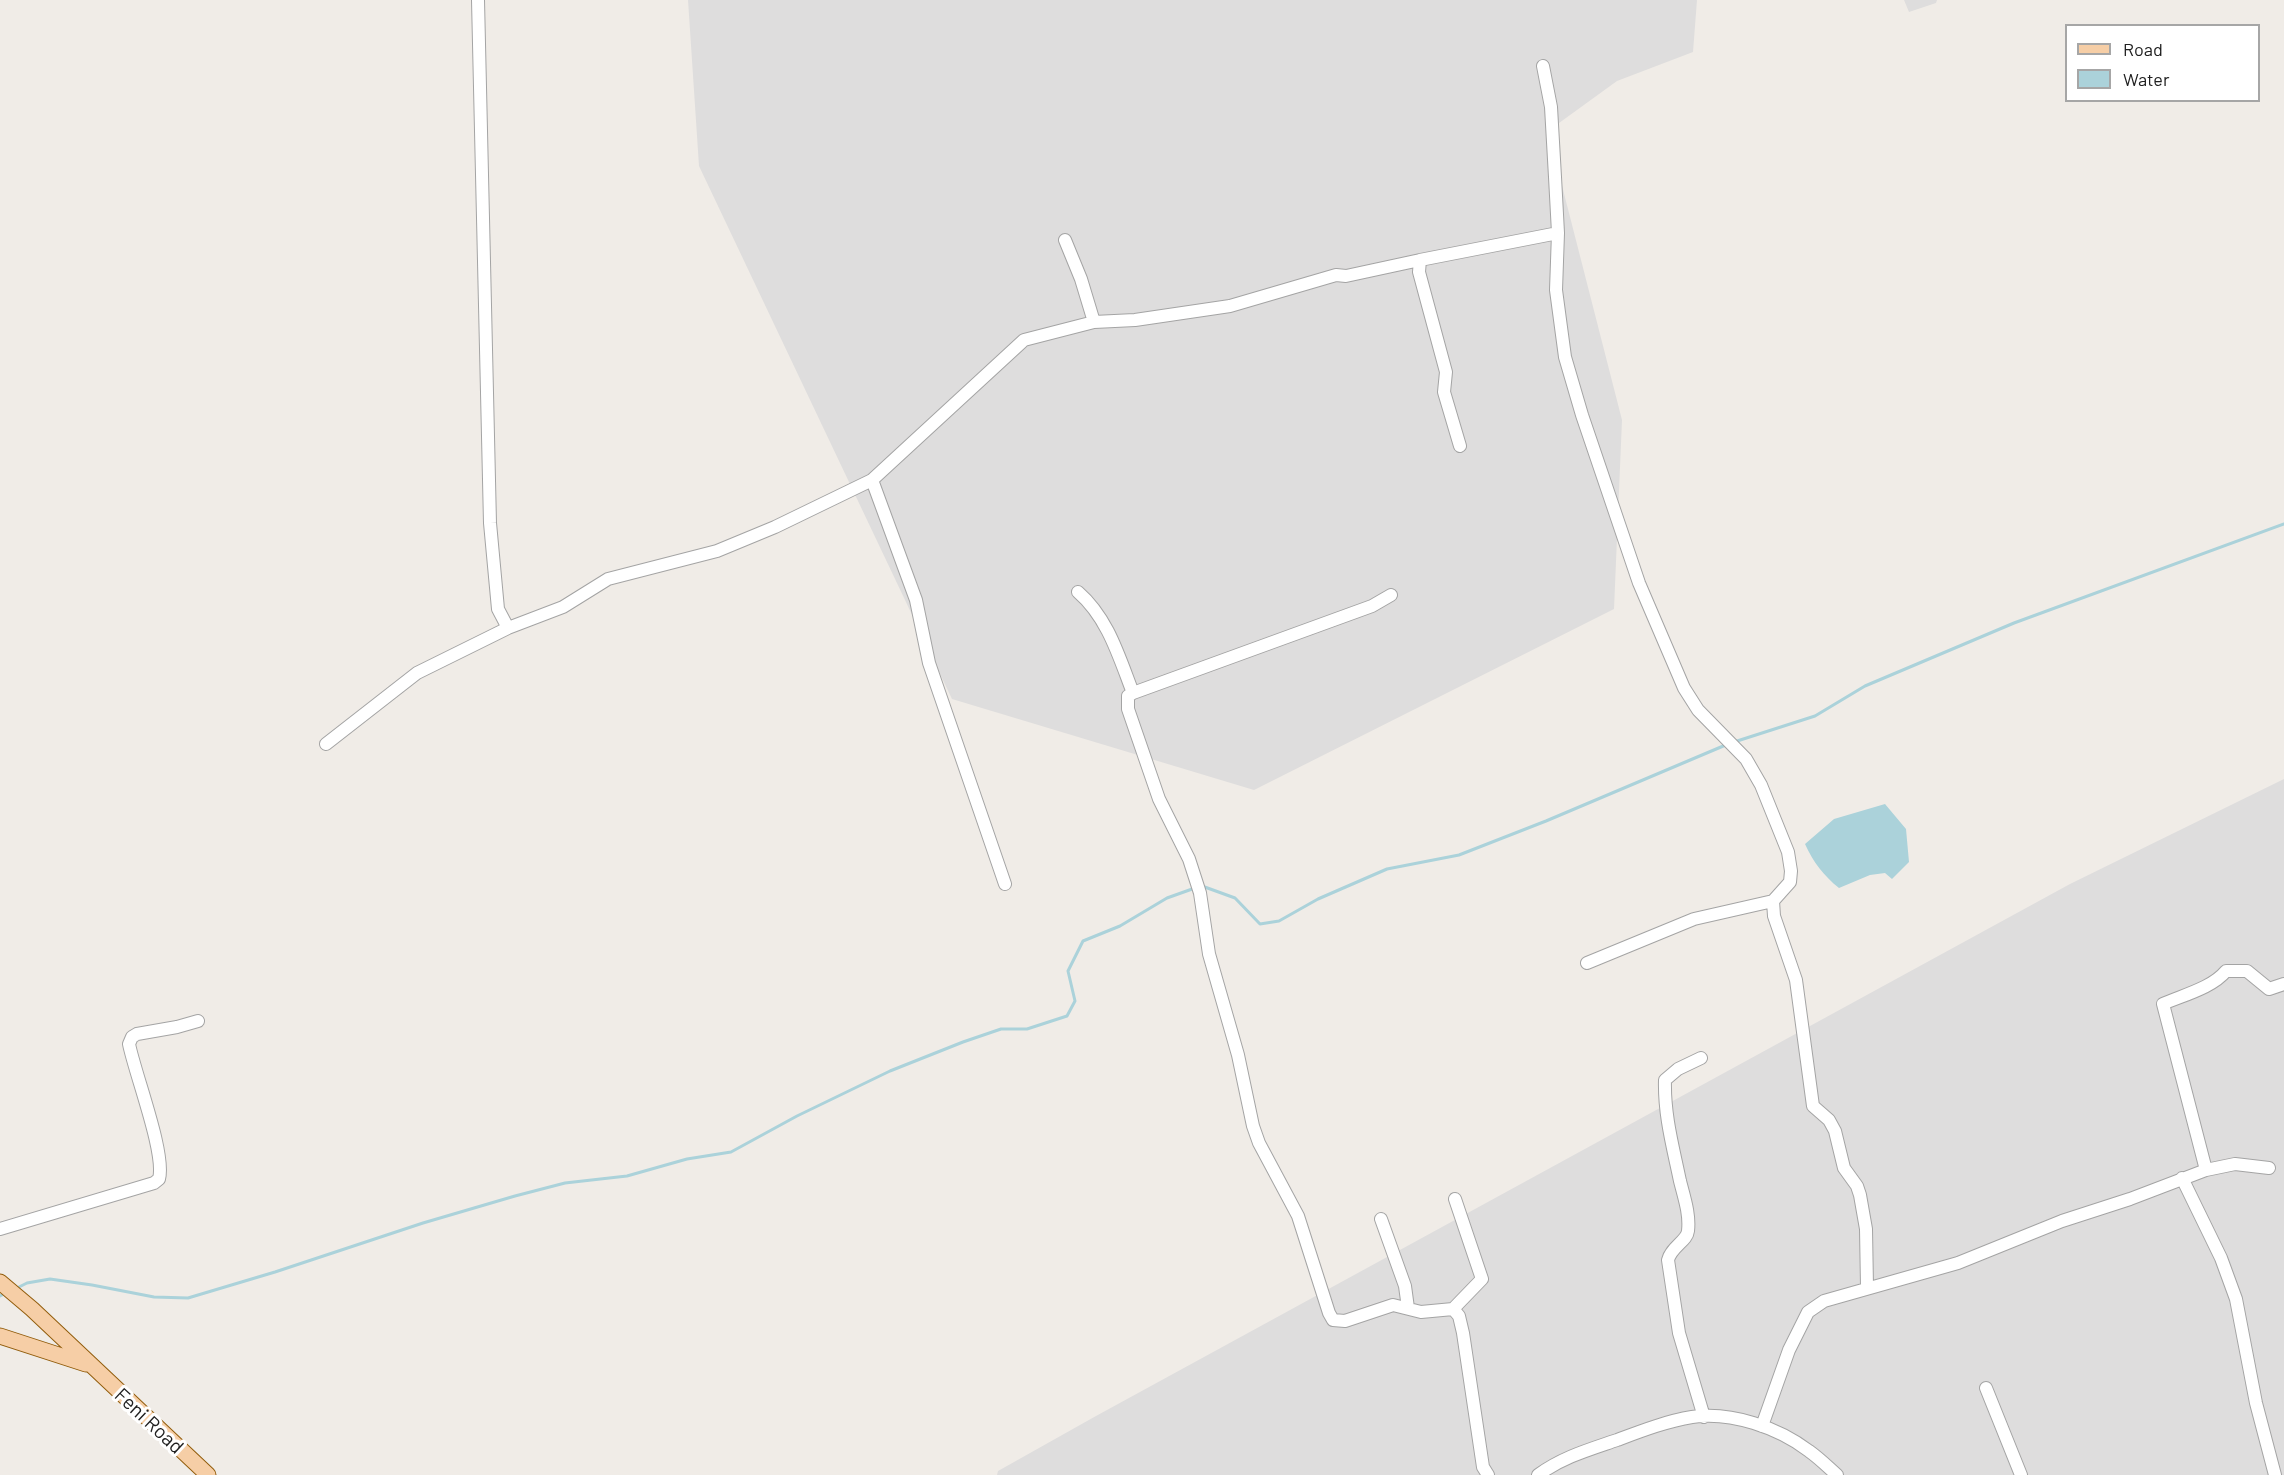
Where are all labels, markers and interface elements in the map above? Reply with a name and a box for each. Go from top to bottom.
legend [2065,24,2260,102]
text: Road [2123,38,2163,60]
text: Water [2123,68,2170,90]
street label: Feni Road [110,1383,188,1459]

